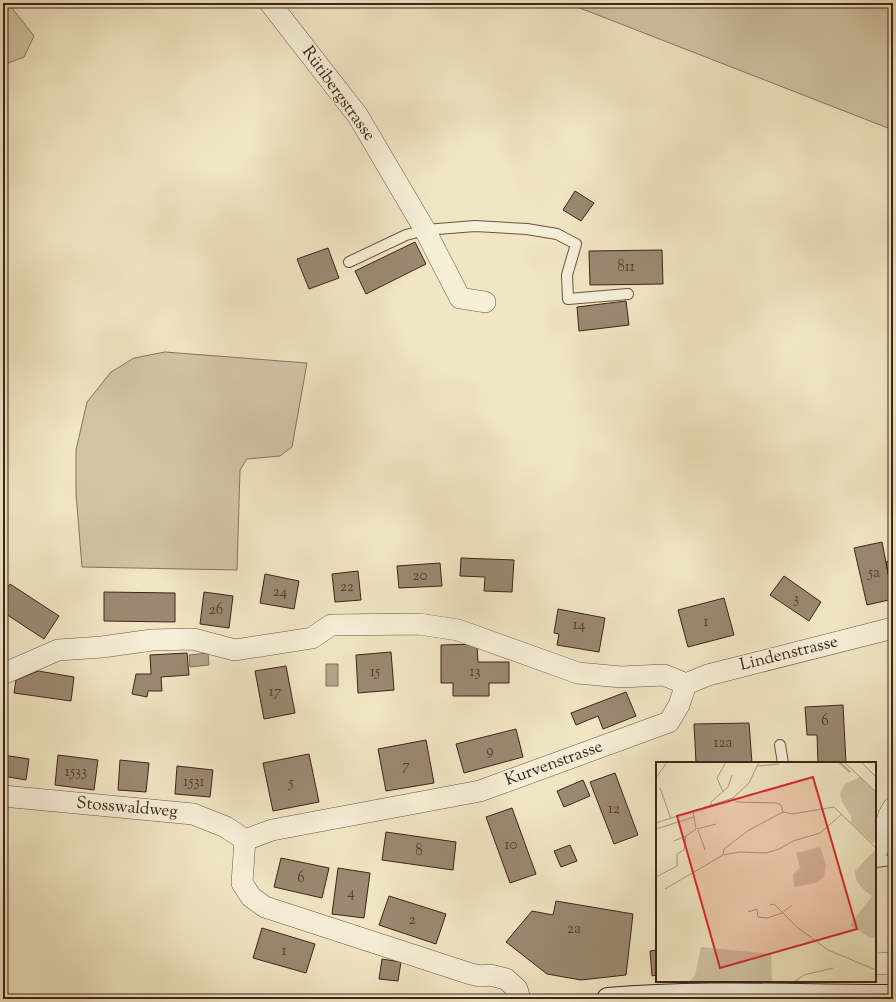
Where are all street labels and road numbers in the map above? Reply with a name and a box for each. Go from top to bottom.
street label: Rütibergstrasse [295,42,381,146]
street label: Lindenstrasse [737,630,841,678]
street label: Kurvenstrasse [502,735,606,793]
street label: Stosswaldweg [75,792,179,824]

